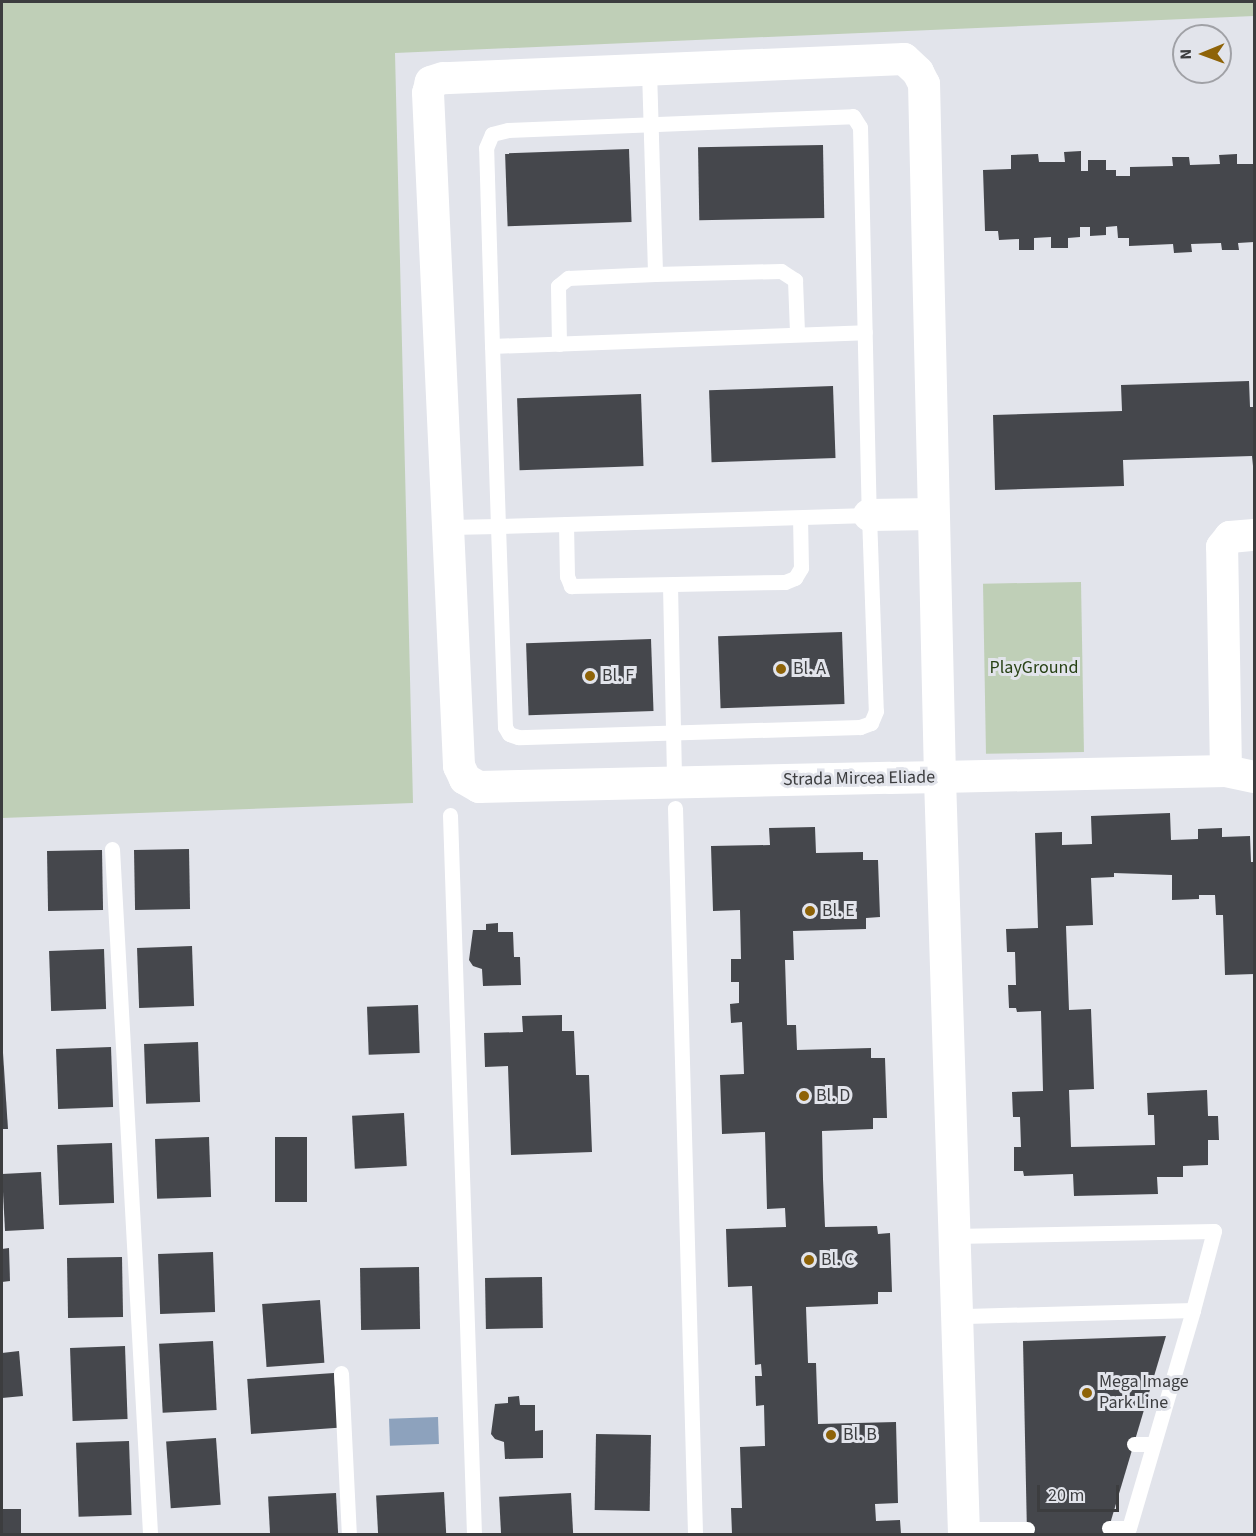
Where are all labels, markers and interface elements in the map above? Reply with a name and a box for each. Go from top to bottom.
north arrow [1172,24,1232,84]
text: N [1175,49,1197,60]
park label: PlayGround [990,657,1078,679]
place label: Bl. A [793,658,826,680]
marker: Bl. A [774,662,788,676]
place label: Bl. F [602,665,634,687]
marker: Bl. F [583,669,597,683]
street label: Strada Mircea Eliade [783,767,935,791]
place label: Bl. E [822,900,855,922]
marker: Bl. E [803,904,817,918]
place label: Bl. D [816,1085,850,1107]
marker: Bl. D [797,1089,811,1103]
place label: Bl. C [821,1249,855,1271]
marker: Bl. C [802,1253,816,1267]
place label: Mega Image Park Line [1099,1372,1189,1414]
marker: Mega Image Park Line [1080,1386,1094,1400]
place label: Bl. B [843,1424,877,1446]
marker: Bl. B [824,1428,838,1442]
scale bar [1040,1473,1122,1511]
text: 20 m [1048,1483,1084,1508]

